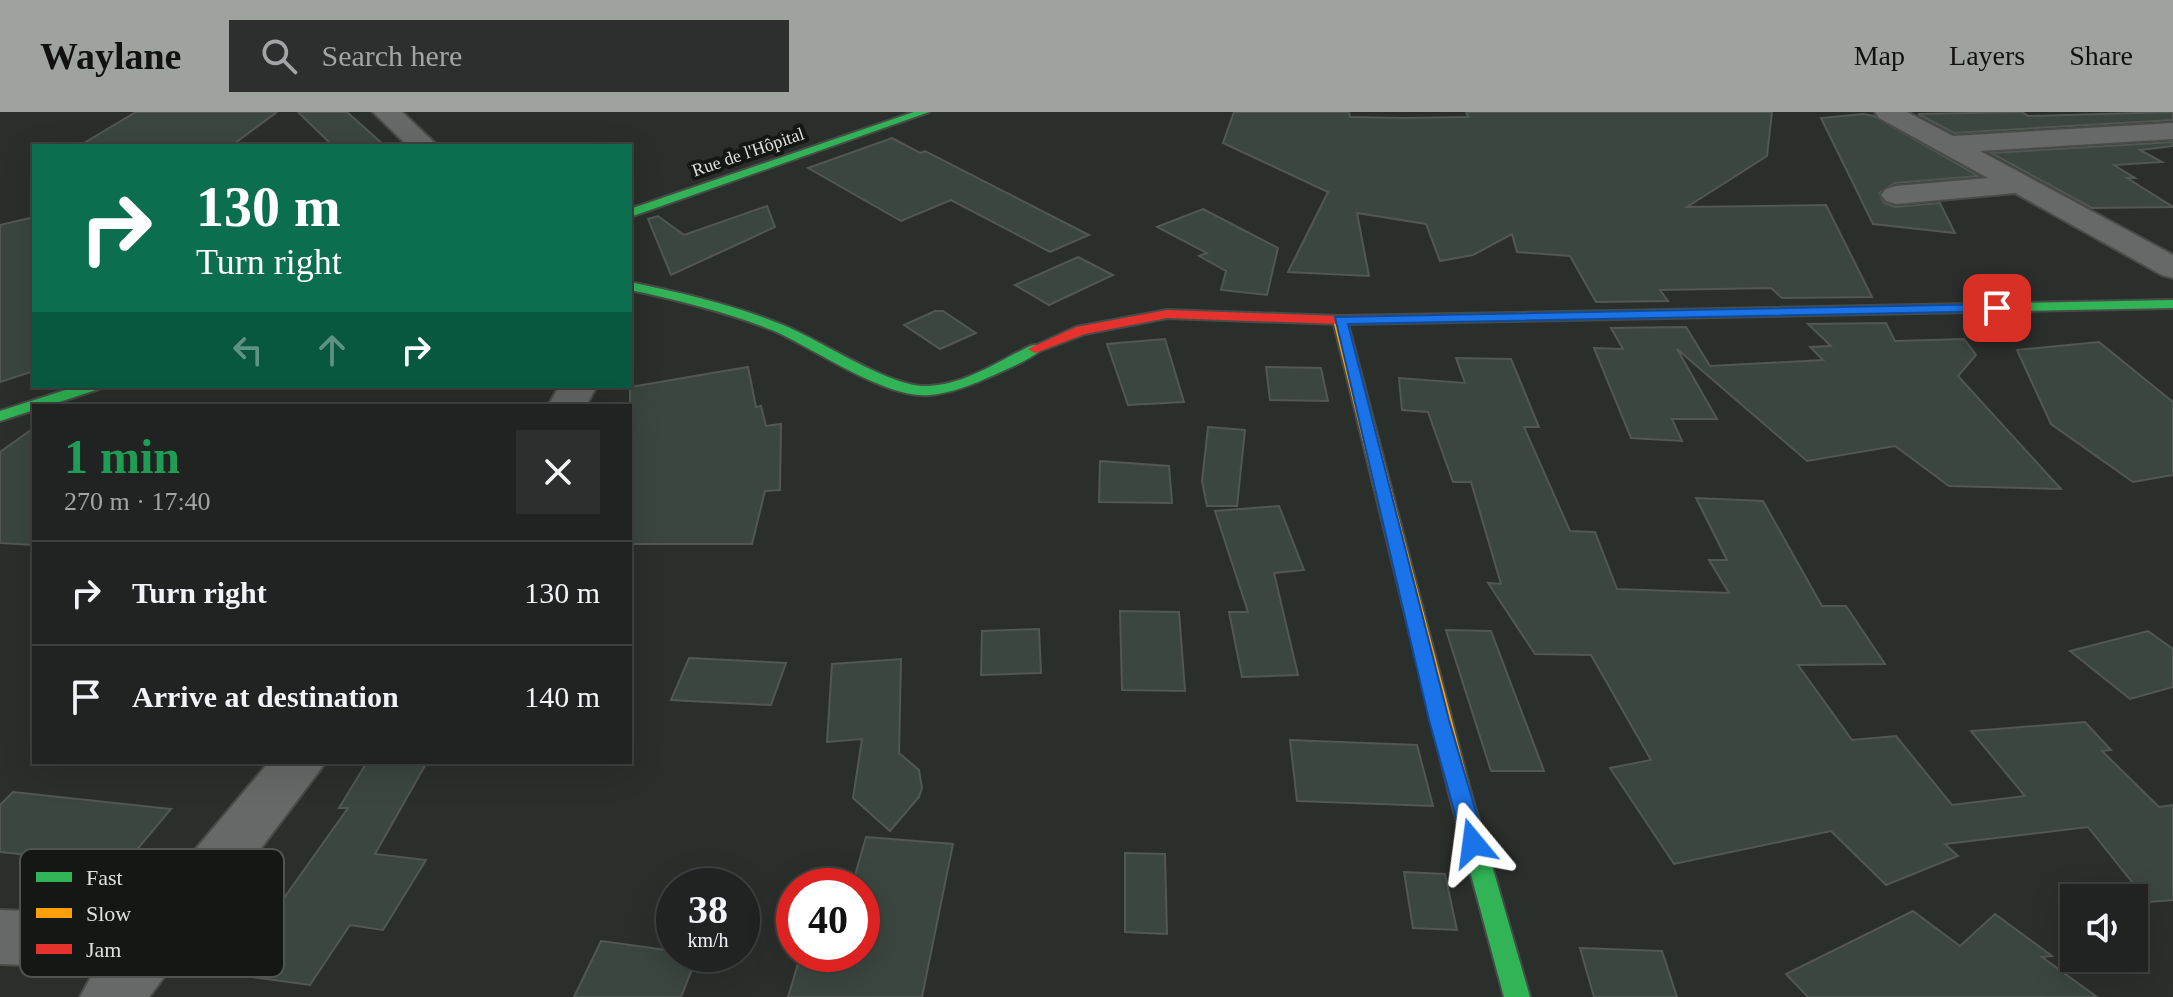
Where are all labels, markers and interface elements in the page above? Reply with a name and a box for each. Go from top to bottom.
search box [229,20,789,92]
icon: search [257,34,301,78]
text: Waylane [40,35,181,77]
text: Search here [321,39,462,72]
text: Map [1854,40,1905,71]
text: Layers [1949,40,2025,71]
text: Share [2069,40,2133,71]
street label: Rue de l'Hôpital [689,123,807,181]
icon: right [64,176,168,280]
text: 130 m [196,176,341,238]
text: Turn right [196,242,342,282]
pin [1963,274,2031,342]
icon: arrive [1975,286,2019,330]
icon: left [226,328,270,372]
icon: ahead [310,328,354,372]
icon: right [394,328,438,372]
text: 1 min [64,430,180,483]
button: close [516,430,600,514]
text: 270 m · 17:40 [64,487,211,516]
icon: right [64,571,108,615]
text: Turn right [132,576,267,609]
text: 130 m [524,576,600,609]
icon: arrive [64,675,108,719]
text: Arrive at destination [132,680,399,713]
text: 140 m [524,680,600,713]
position arrow [1431,801,1515,885]
legend [20,849,284,977]
text: Fast [86,865,123,890]
speed limit sign: 40 [776,868,880,972]
map controls [2060,884,2148,972]
button: sound [2060,884,2148,972]
text: 38 [688,887,728,932]
text: Slow [86,901,131,926]
text: km/h [687,929,729,951]
text: Jam [86,937,121,962]

